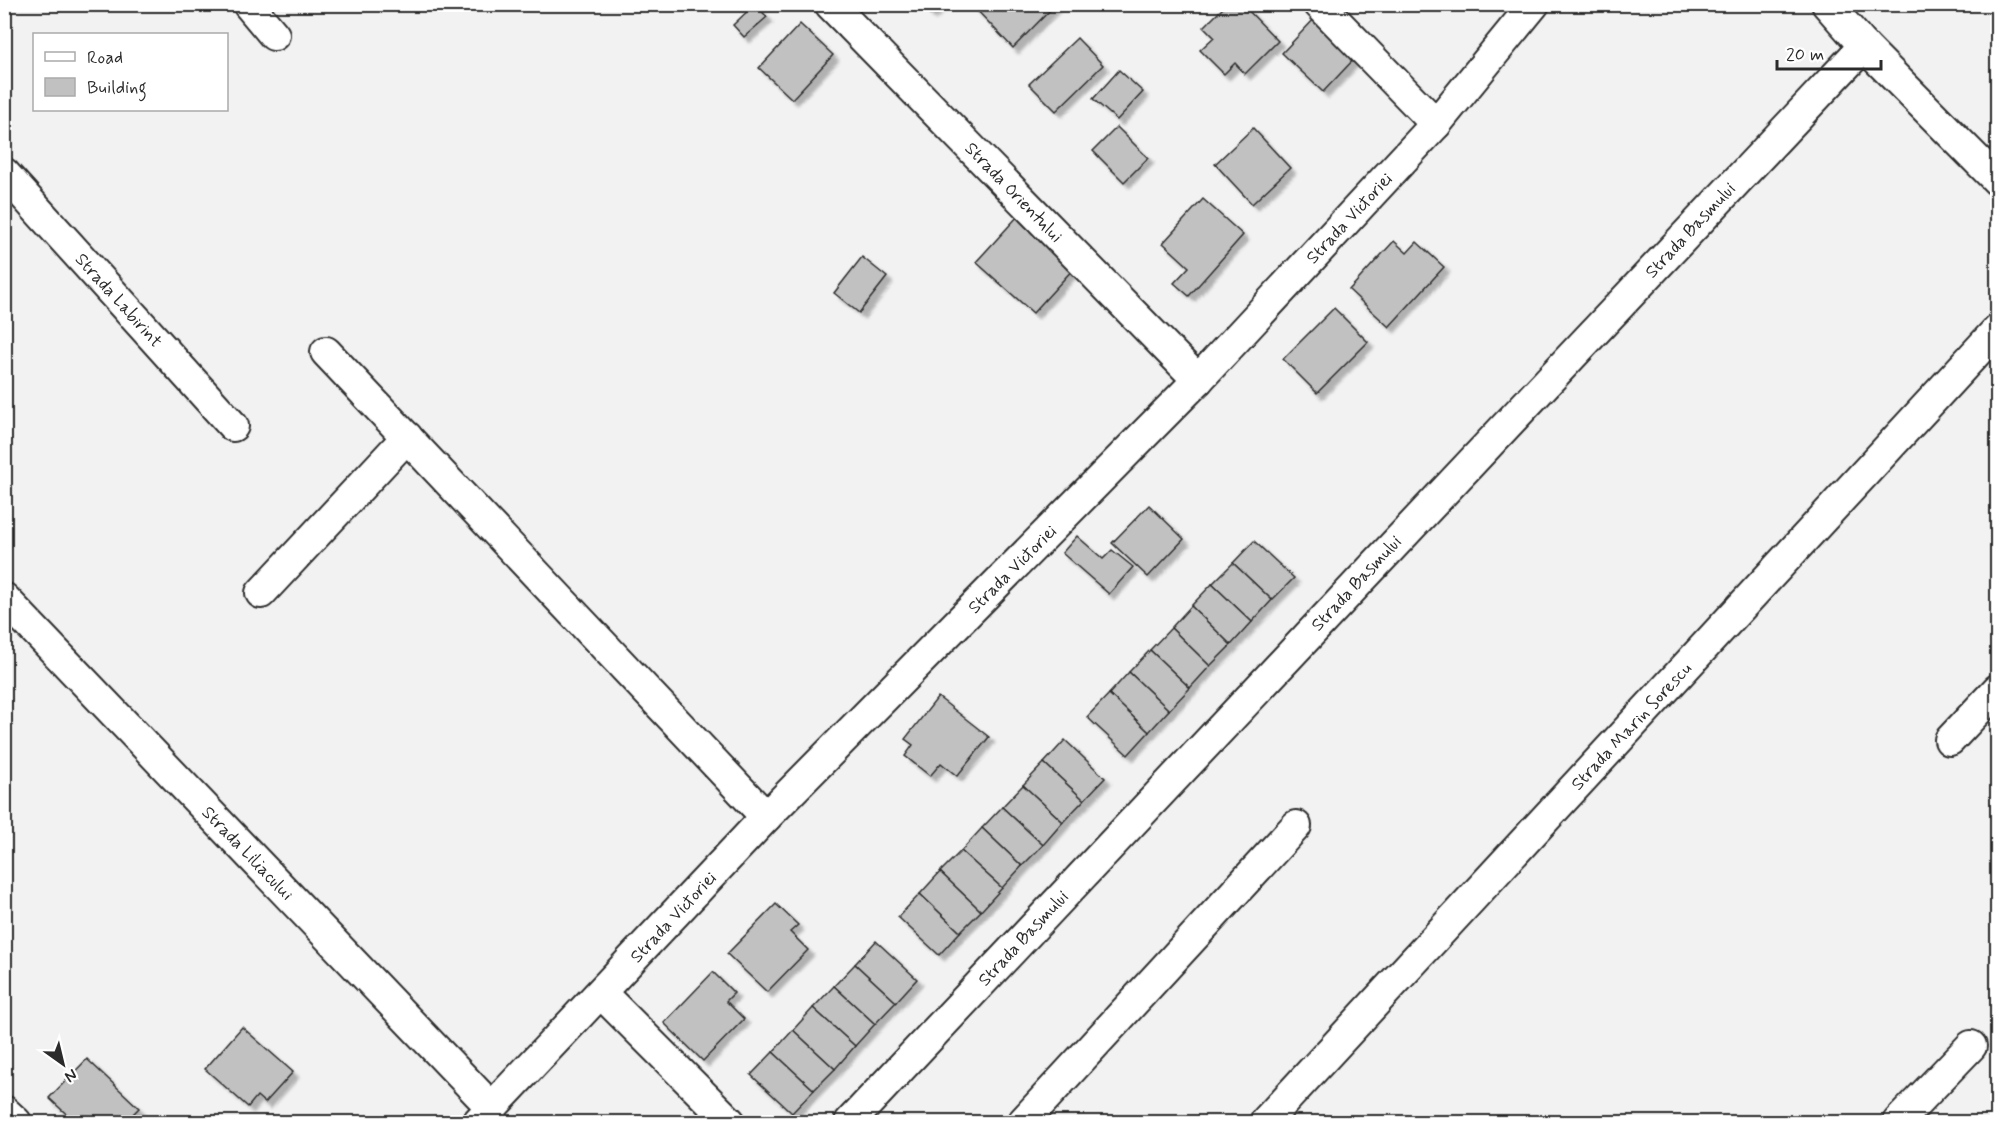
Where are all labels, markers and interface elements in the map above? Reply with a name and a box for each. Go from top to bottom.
legend [33,33,228,111]
scale bar [1777,33,1880,71]
text: 20 m [1786,43,1824,67]
text: Road [87,46,123,70]
text: Building [87,76,147,102]
street label: Strada Orientului [959,137,1068,248]
street label: Strada Victoriei [1301,168,1398,270]
street label: Strada Basmului [1640,178,1741,284]
street label: Strada Labirint [69,248,167,353]
street label: Strada Victoriei [963,520,1062,619]
street label: Strada Basmului [1306,531,1407,637]
street label: Strada Marin Sorescu [1566,657,1698,796]
street label: Strada Liliacului [196,801,298,906]
street label: Strada Victoriei [625,867,722,969]
street label: Strada Basmului [973,886,1074,992]
north arrow [33,1034,93,1094]
text: N [60,1064,81,1087]

